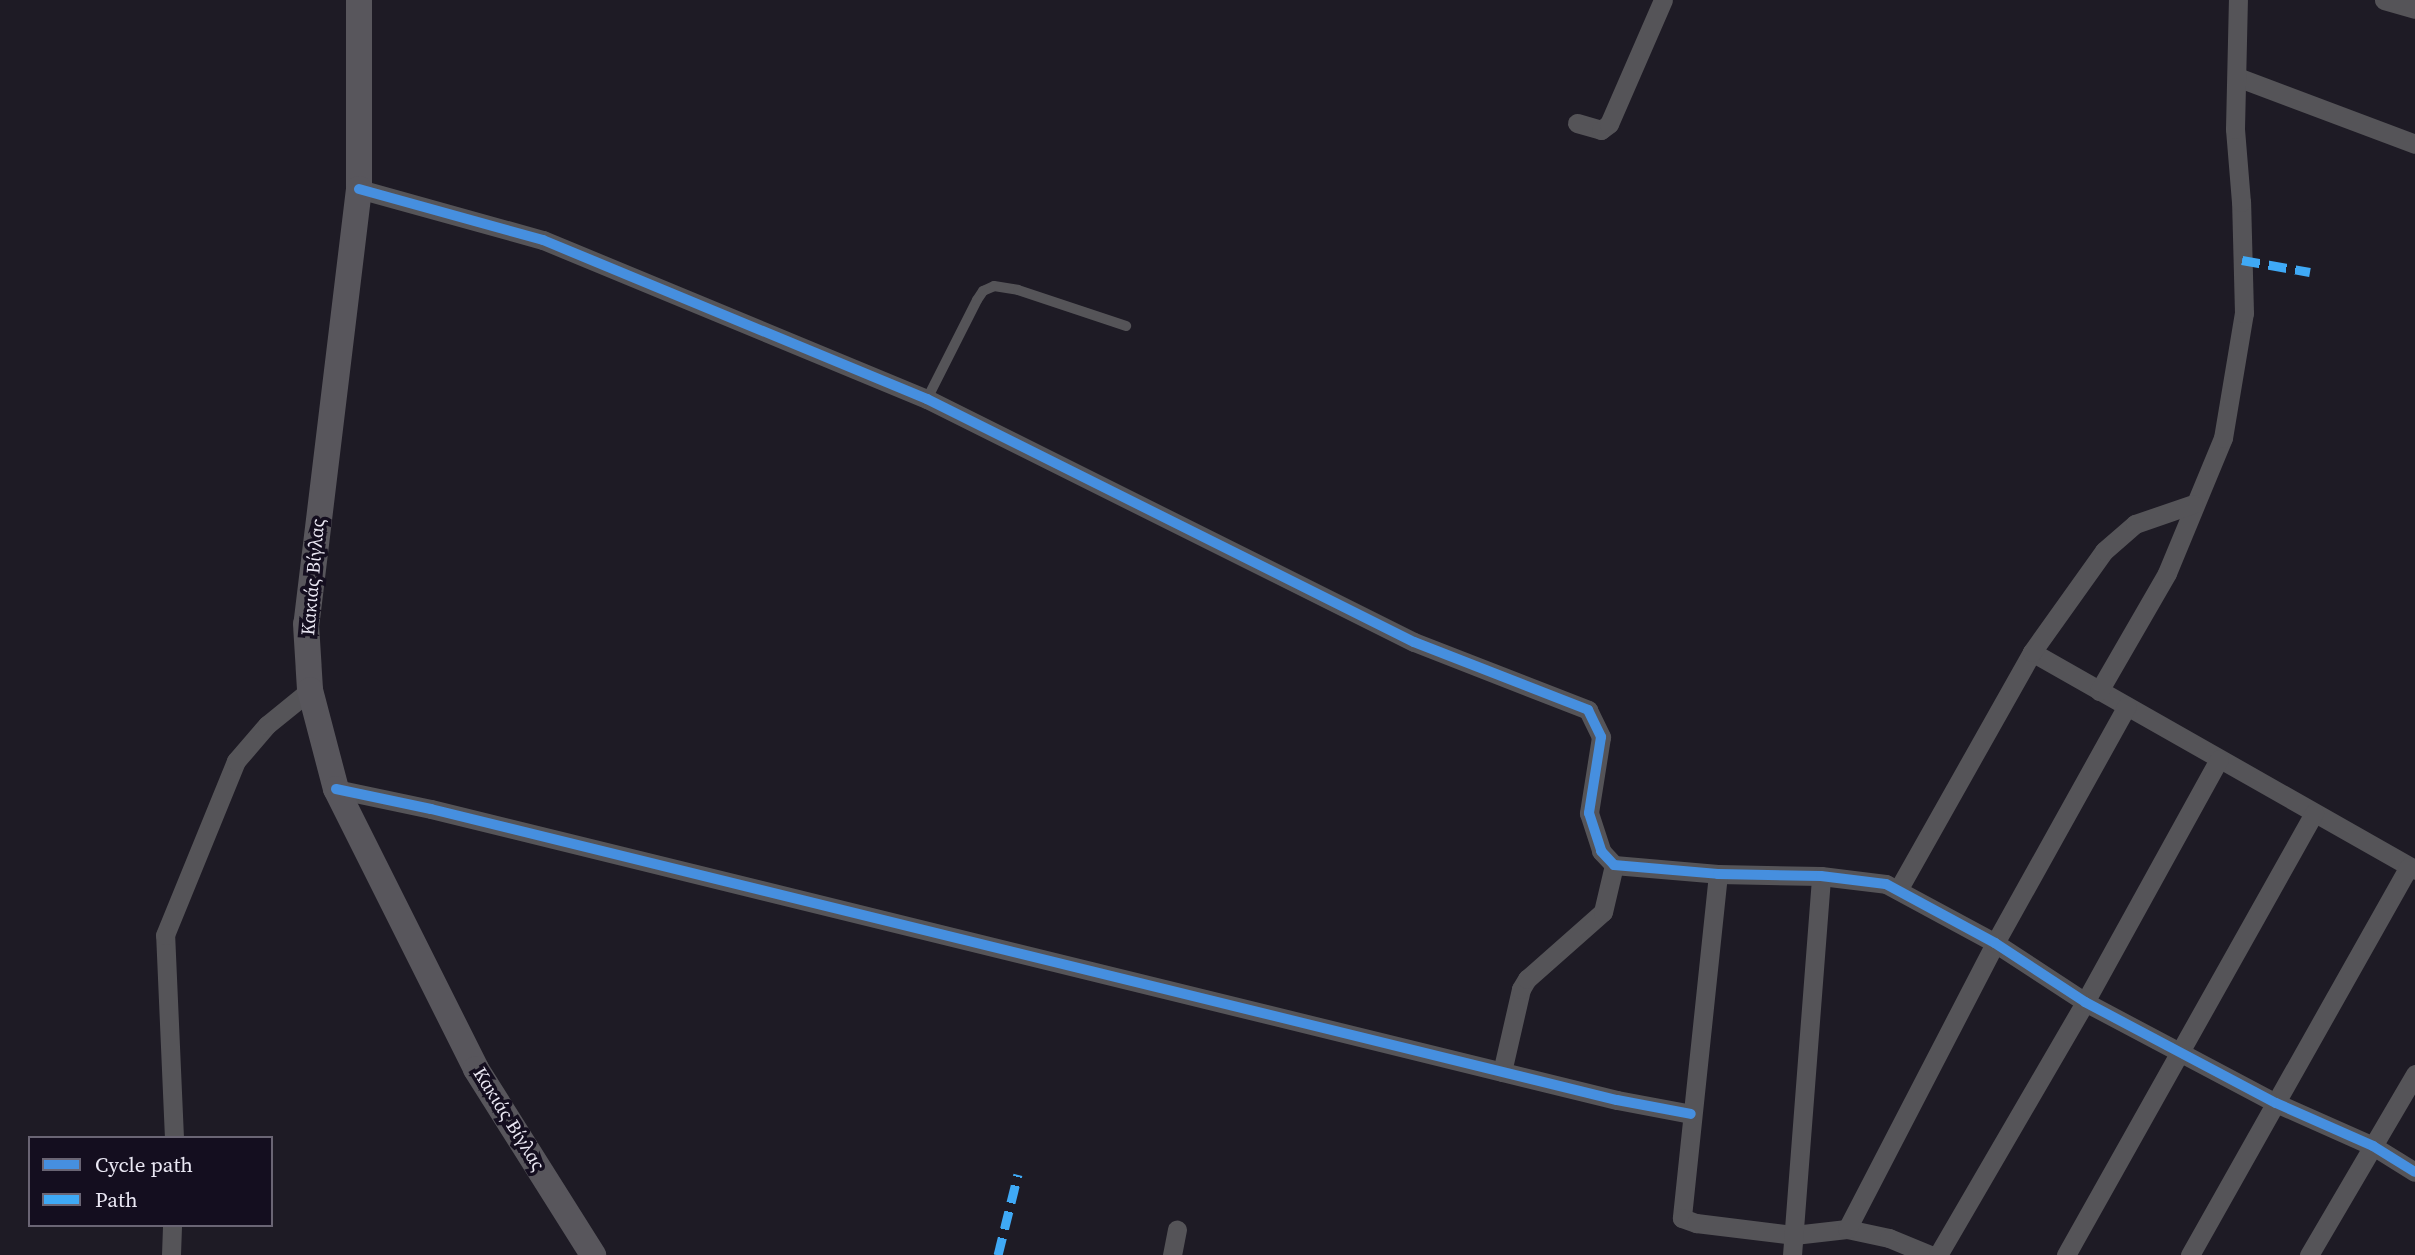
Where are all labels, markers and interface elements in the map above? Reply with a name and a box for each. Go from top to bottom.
street label: Κακιάς Βίγλας [297,518,329,636]
street label: Κακιάς Βίγλας [468,1063,550,1175]
legend [28,1136,273,1227]
text: Cycle path [95,1150,193,1179]
text: Path [95,1185,138,1214]

